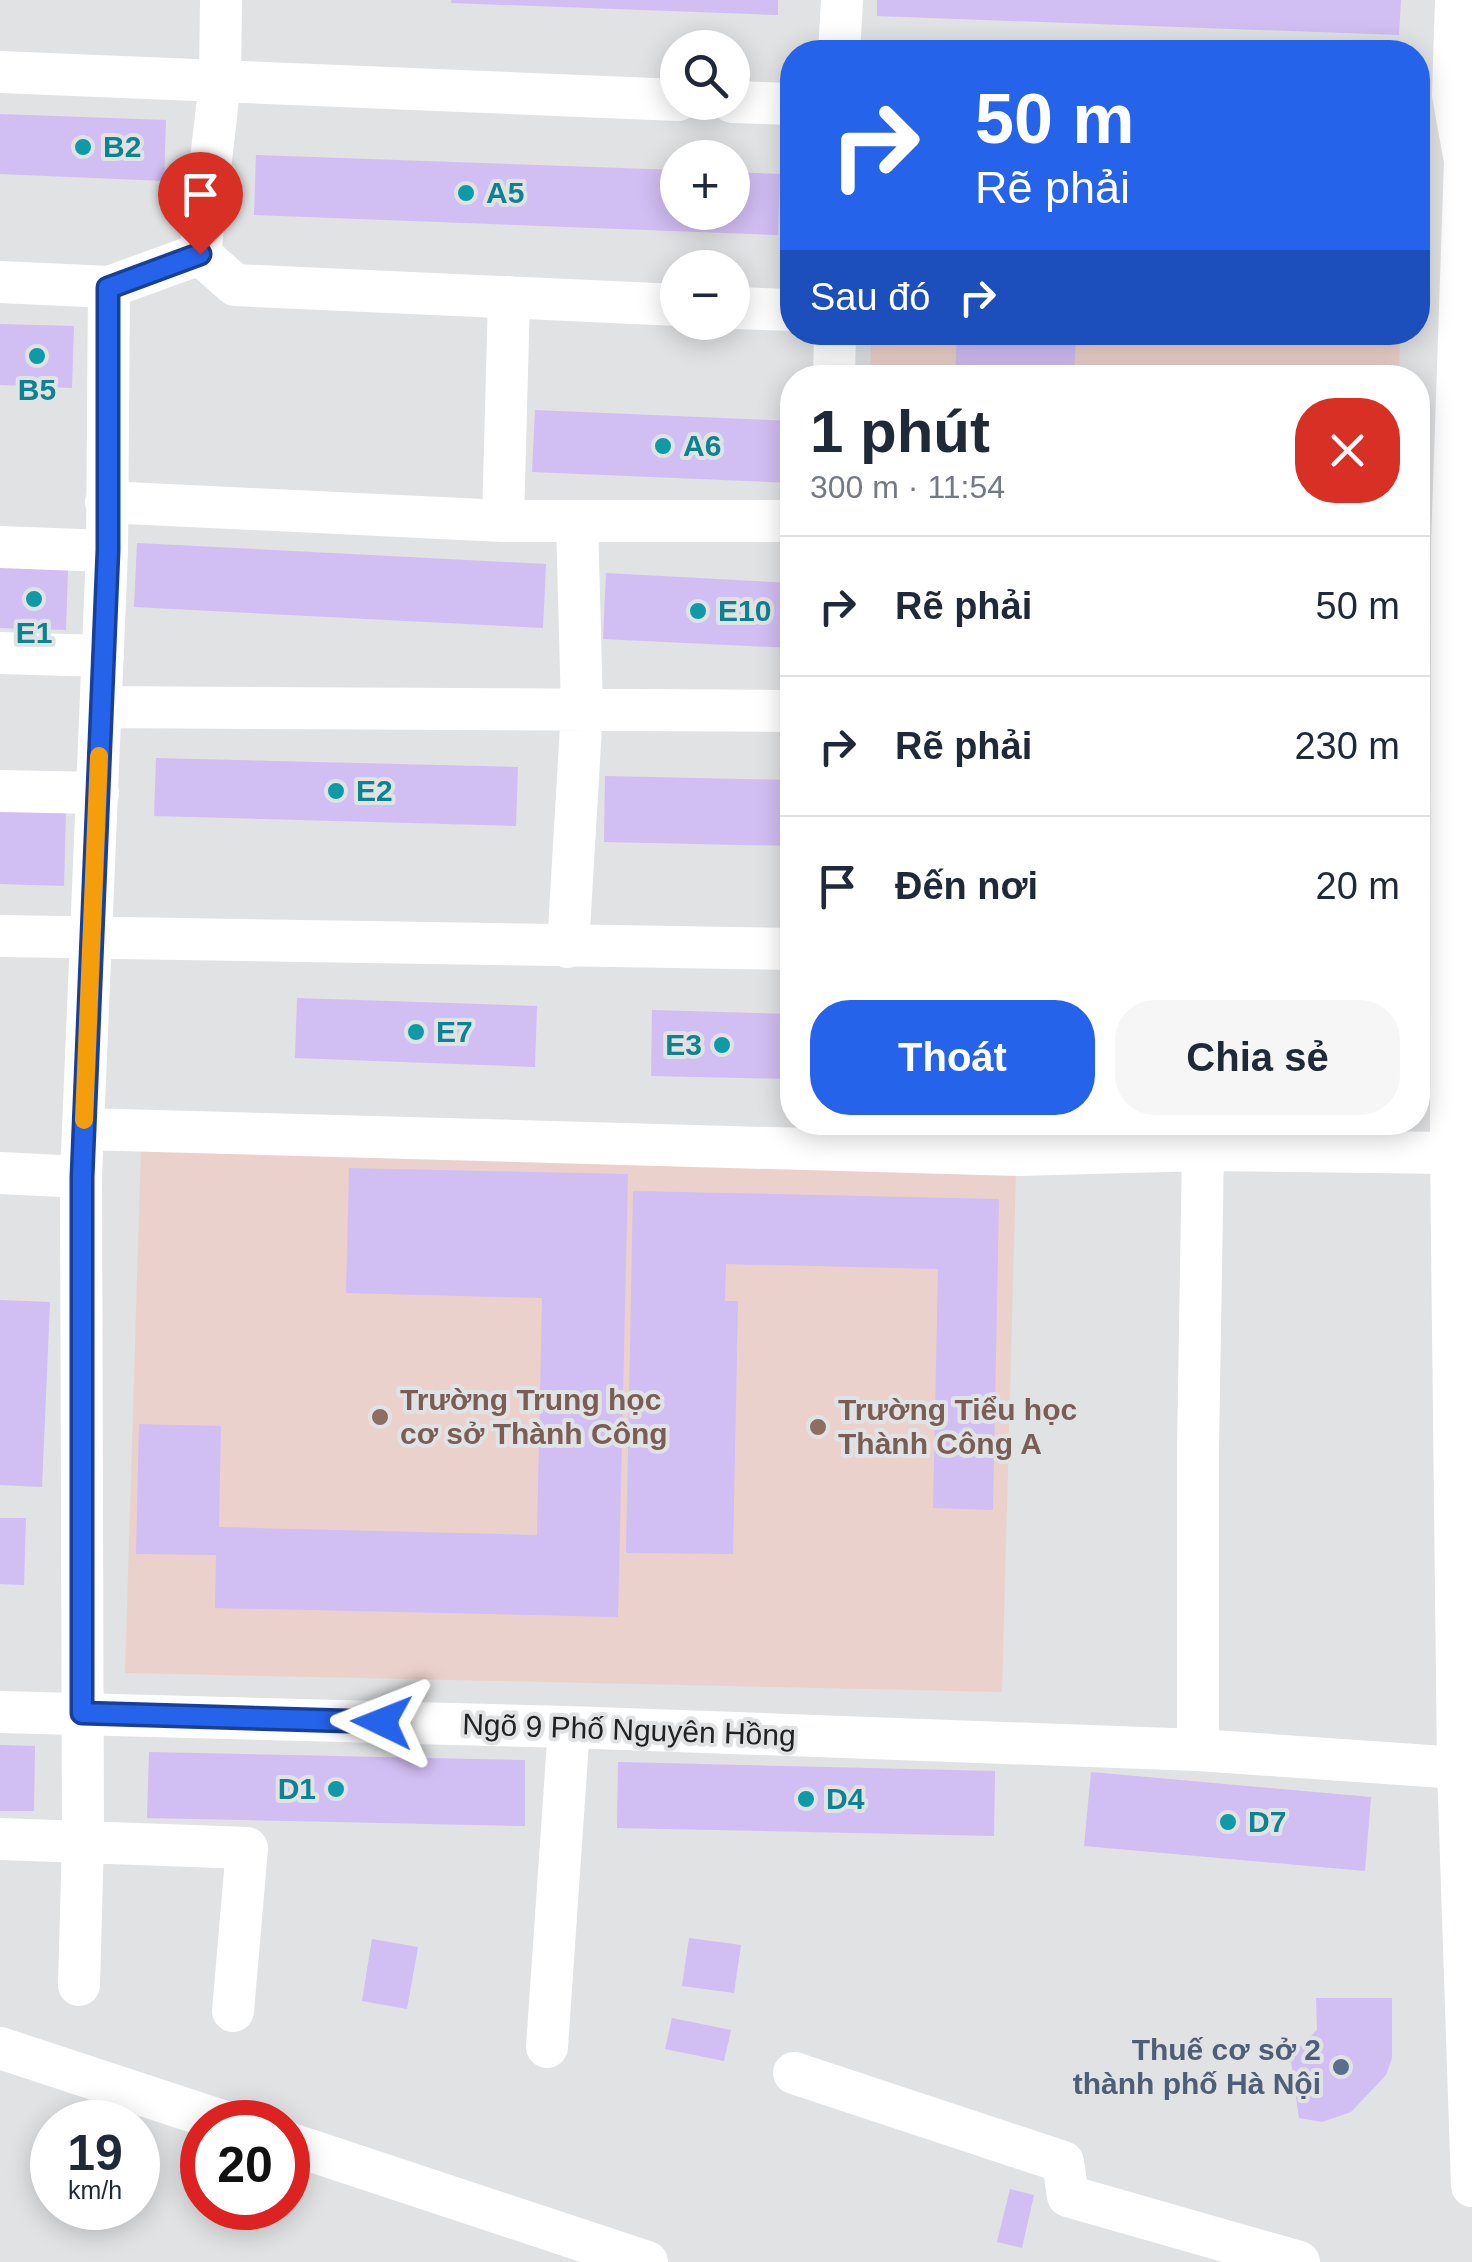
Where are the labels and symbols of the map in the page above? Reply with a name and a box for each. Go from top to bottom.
place label: B2 [103,130,141,163]
marker: B2 [72,136,94,158]
pin [158,152,243,255]
place label: A5 [486,176,524,209]
marker: A5 [455,182,477,204]
marker: B5 [26,345,48,367]
place label: B5 [18,373,56,406]
place label: A6 [683,429,721,462]
marker: A6 [652,435,674,457]
marker: E1 [23,588,45,610]
place label: E10 [718,594,771,627]
marker: E10 [687,600,709,622]
place label: E1 [16,616,52,649]
place label: E2 [356,774,393,807]
marker: E2 [325,780,347,802]
place label: E7 [436,1015,473,1048]
marker: E7 [405,1021,427,1043]
place label: E3 [665,1028,702,1061]
marker: E3 [711,1034,733,1056]
place label: Trường Trung học cơ sở Thành Công [400,1383,668,1450]
place label: Trường Tiểu học Thành Công A [838,1393,1077,1460]
marker: Trường Trung học cơ sở Thành Công [369,1406,391,1428]
marker: Trường Tiểu học Thành Công A [807,1416,829,1438]
position arrow [330,1670,434,1774]
street label: Ngõ 9 Phố Nguyên Hồng [462,1707,796,1752]
place label: D1 [278,1772,316,1805]
marker: D1 [325,1778,347,1800]
place label: D4 [826,1782,865,1815]
marker: D4 [795,1788,817,1810]
place label: D7 [1248,1805,1286,1838]
marker: D7 [1217,1811,1239,1833]
place label: Thuế cơ sở 2 thành phố Hà Nội [1073,2033,1321,2100]
marker: Thuế cơ sở 2 thành phố Hà Nội [1330,2056,1352,2078]
speed limit sign: 20 [180,2100,310,2230]

